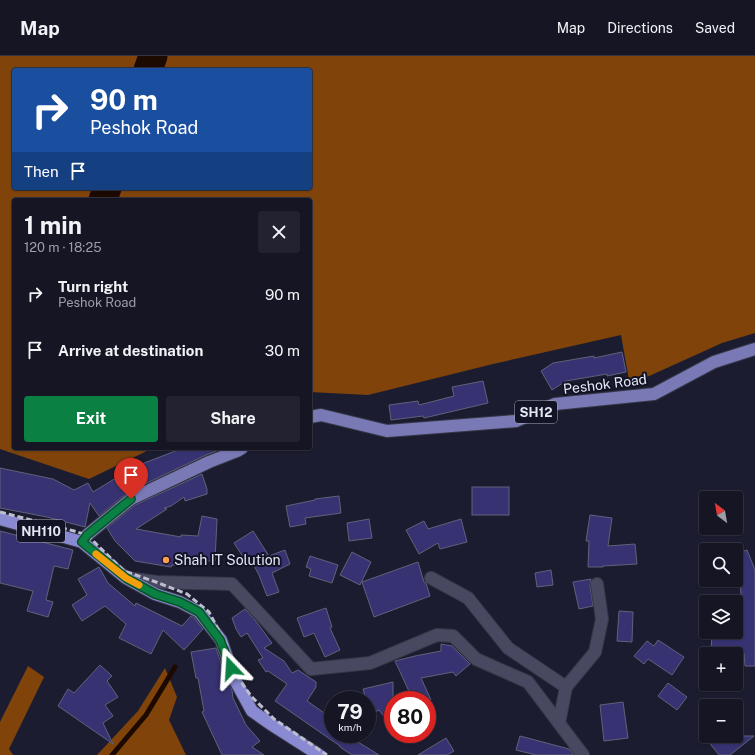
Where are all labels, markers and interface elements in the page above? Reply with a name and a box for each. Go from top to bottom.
text: Map [20,17,60,39]
text: Map [557,20,585,36]
text: Directions [607,20,673,36]
text: Saved [695,20,735,36]
text: 90 m [90,83,158,116]
icon: right [24,84,76,136]
text: Peshok Road [90,117,198,138]
icon: arrive [67,160,89,182]
text: Then [24,163,59,180]
text: 1 min [24,211,82,239]
button: close [258,211,300,253]
text: 120 m · 18:25 [24,240,102,255]
text: Turn right [58,278,128,295]
icon: right [24,283,46,305]
text: 90 m [265,286,300,303]
text: Peshok Road [58,295,136,310]
icon: arrive [24,339,46,361]
text: Arrive at destination [58,342,203,359]
text: 30 m [265,342,300,359]
street label: Peshok Road [562,371,648,397]
button: Exit [24,396,158,442]
button: Share [166,396,300,442]
road number: SH12 [515,401,557,423]
pin [114,458,148,499]
icon: arrive [120,464,142,486]
north arrow [699,491,743,535]
map controls [699,491,743,743]
road number: NH110 [17,520,65,542]
button: search [699,543,743,587]
place label: Shah IT Solution [174,552,281,568]
marker: Shah IT Solution [161,555,171,565]
button: layers [699,595,743,639]
position arrow [210,647,252,689]
button: + [699,647,743,691]
speed limit sign: 80 [384,691,436,743]
button: − [699,699,743,743]
text: 79 [337,700,363,724]
text: km/h [338,721,362,733]

